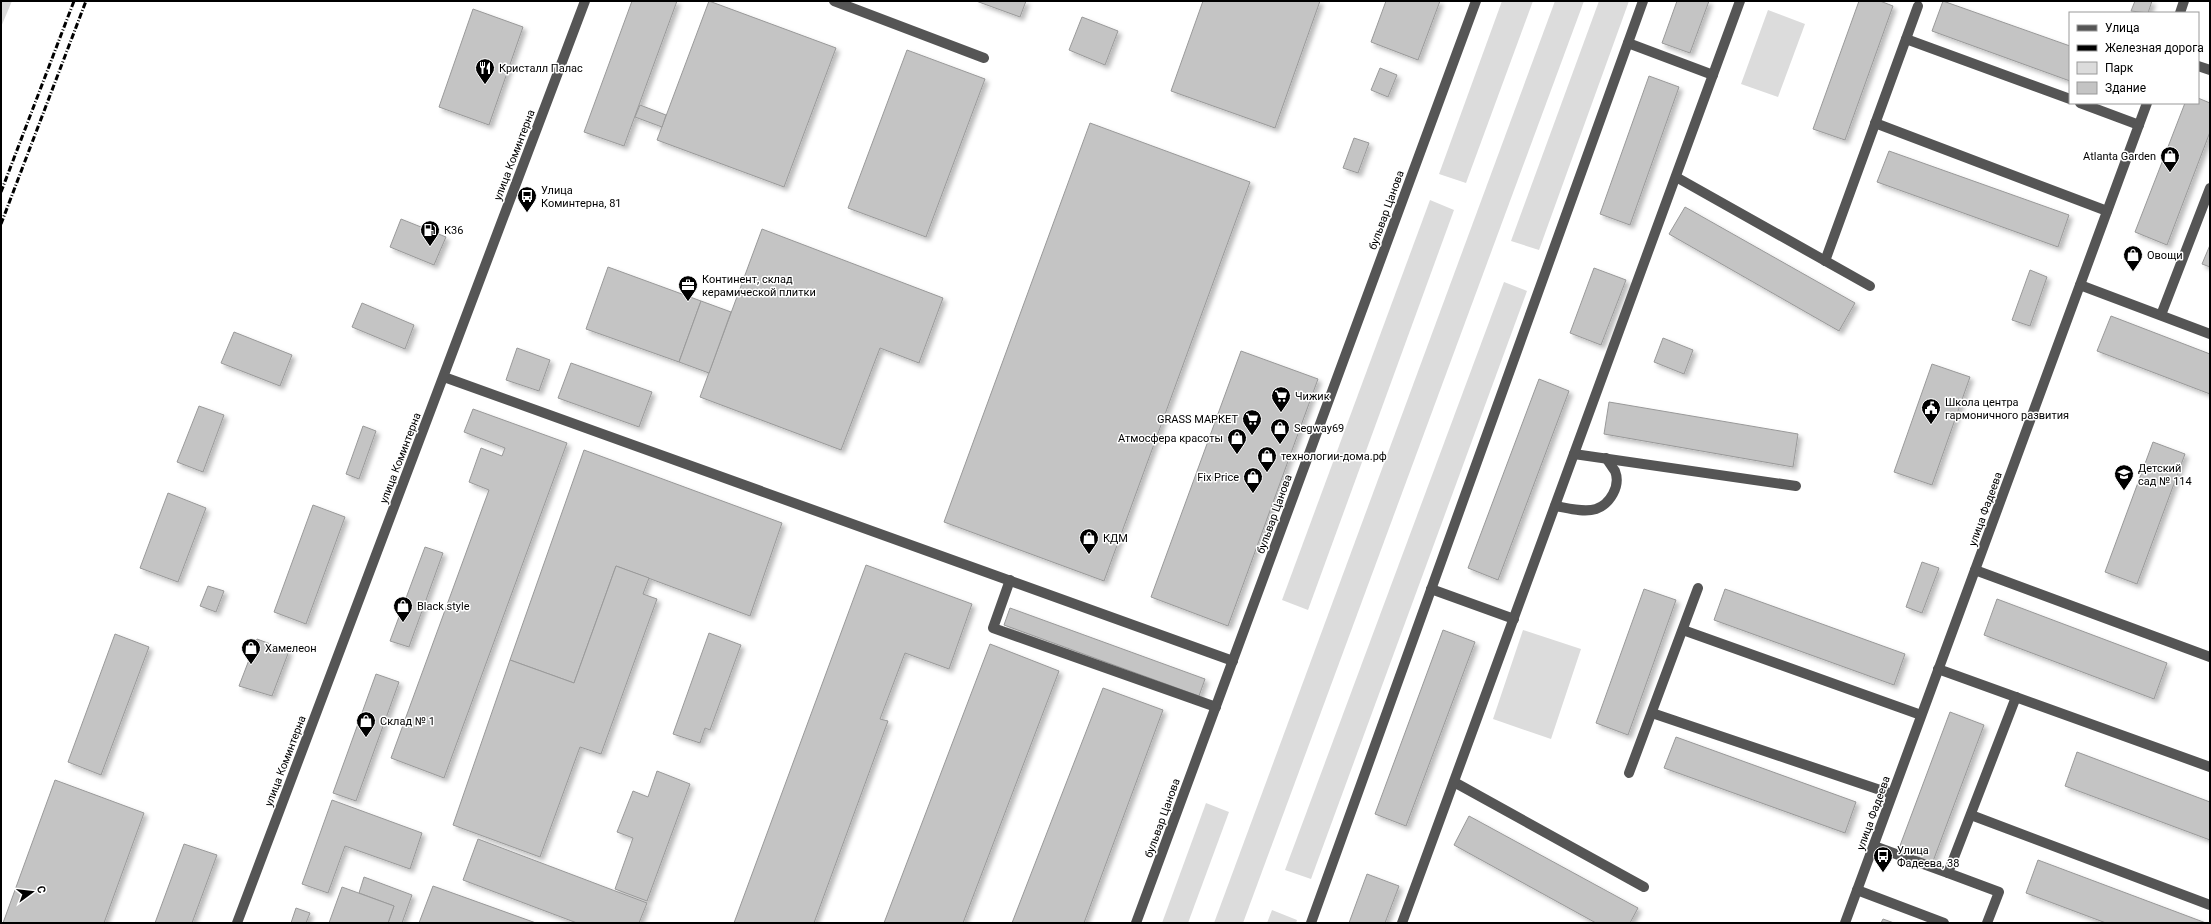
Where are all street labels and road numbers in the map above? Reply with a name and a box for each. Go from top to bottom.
street label: улица Коминтерна [491,108,538,202]
street label: бульвар Цанова [1366,169,1407,252]
street label: улица Коминтерна [377,411,424,505]
street label: улица Фадеева [1966,470,2005,548]
street label: бульвар Цанова [1254,473,1295,556]
street label: улица Коминтерна [262,714,309,808]
street label: улица Фадеева [1854,774,1893,852]
street label: бульвар Цанова [1142,777,1183,860]

